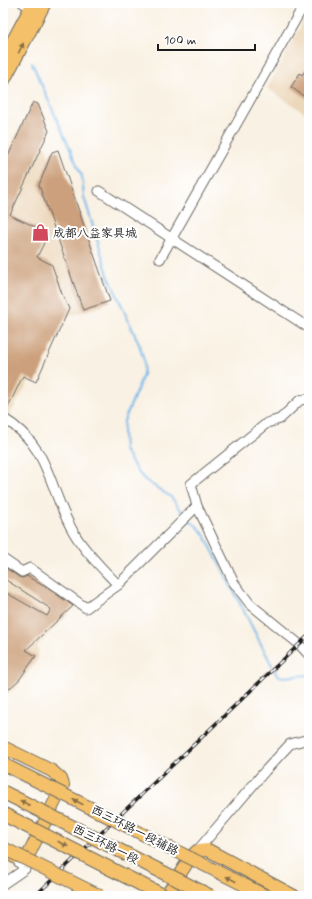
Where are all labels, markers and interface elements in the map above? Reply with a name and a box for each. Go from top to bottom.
scale bar [158,26,255,52]
text: 100 m [164,33,196,49]
one-way arrow [18,42,24,53]
shop icon: 成都八益家具城 [30,223,50,243]
place label: 成都八益家具城 [53,226,137,242]
one-way arrow [72,798,83,805]
one-way arrow [19,800,31,806]
street label: 西三环路一段辅路 [89,802,181,858]
street label: 西三环路一段 [71,821,141,867]
one-way arrow [57,841,68,847]
one-way arrow [226,875,237,882]

